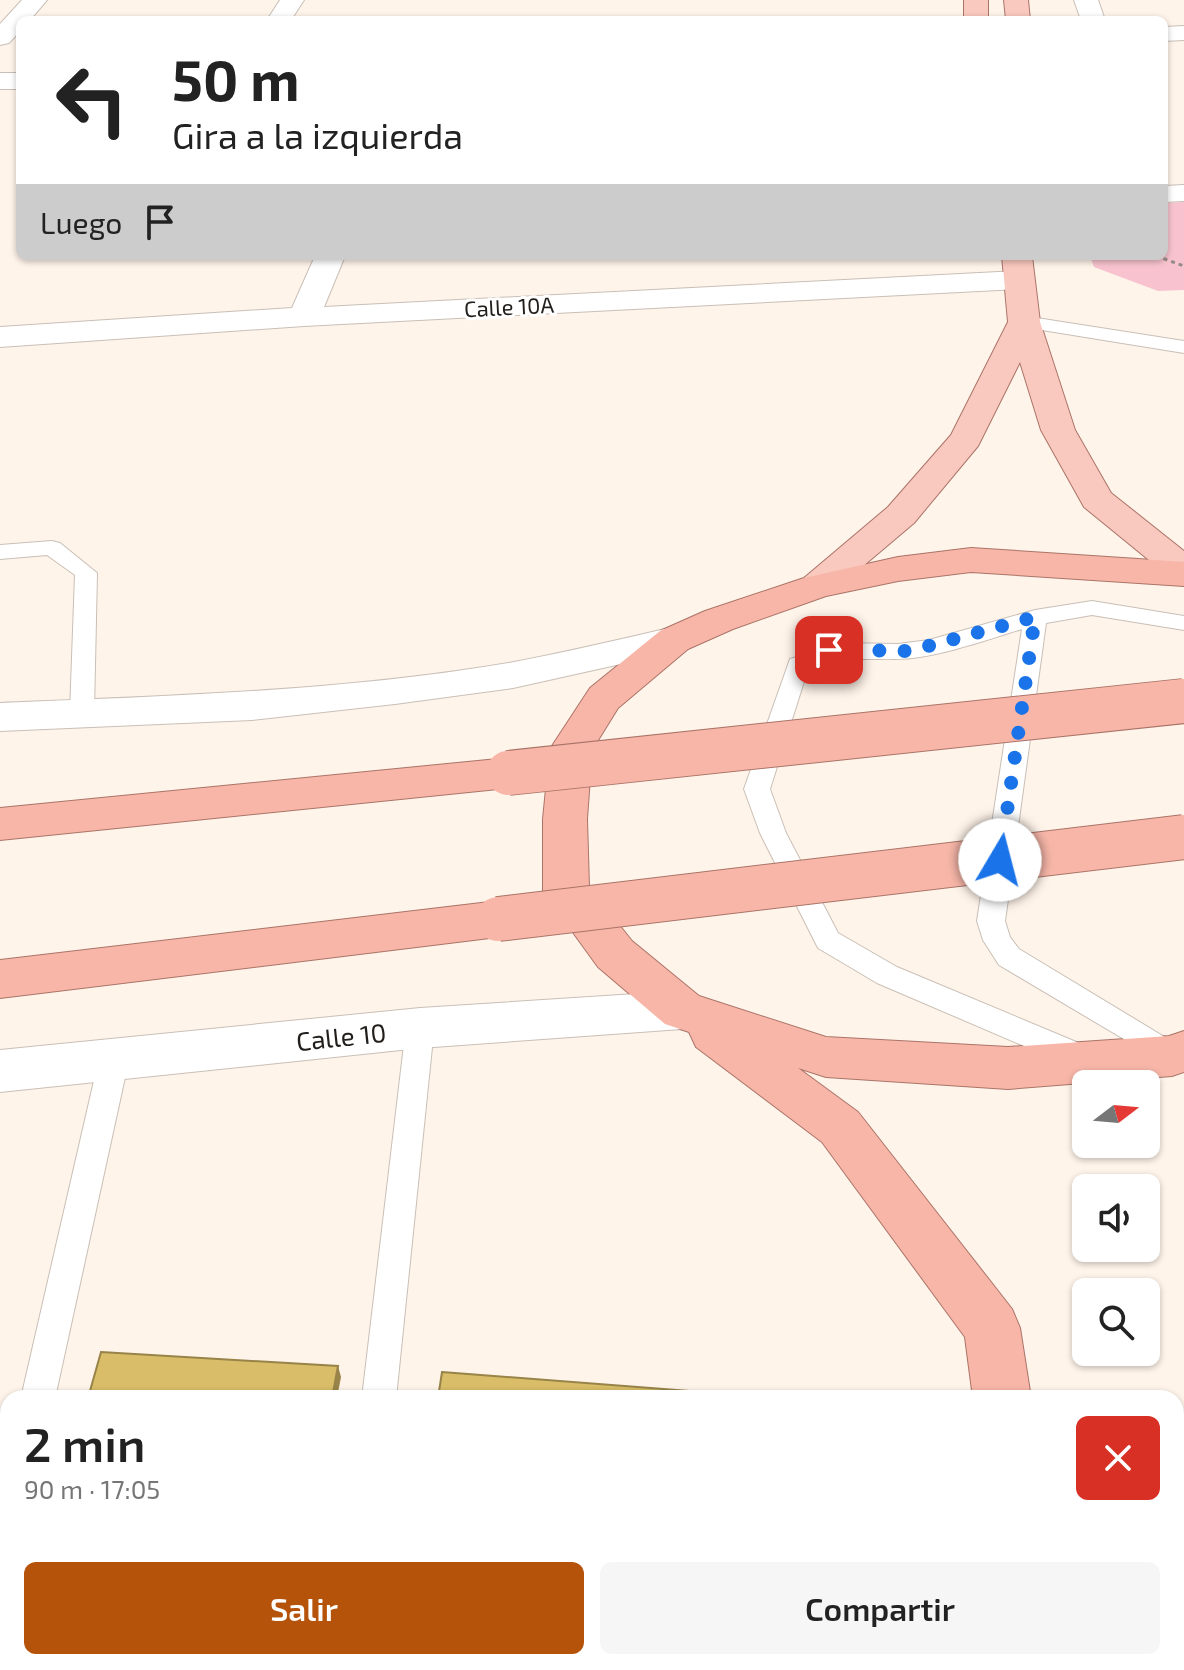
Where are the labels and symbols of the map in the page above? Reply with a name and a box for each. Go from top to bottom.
street label: Calle 10A [463,291,555,321]
pin [795,616,863,684]
position arrow [958,818,1042,902]
street label: Calle 10 [294,1016,388,1056]
north arrow [1072,1070,1160,1158]

